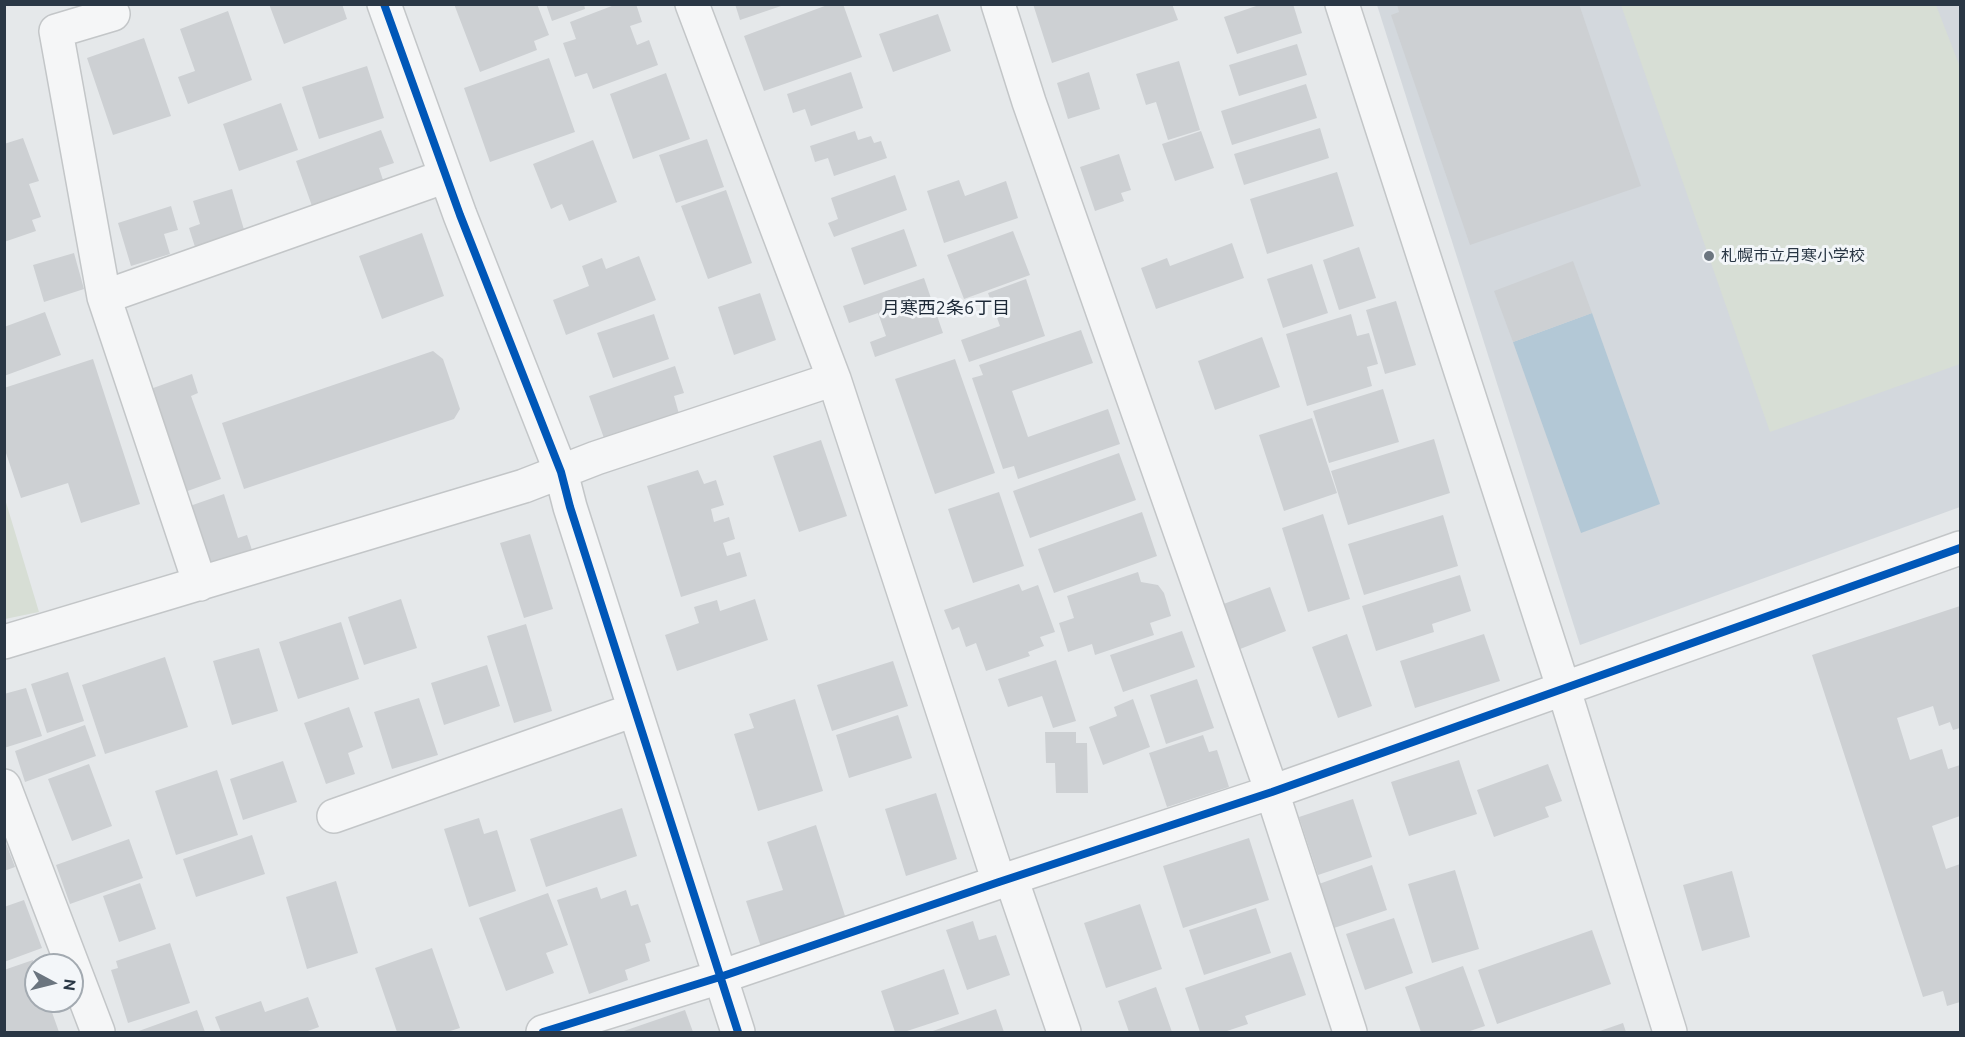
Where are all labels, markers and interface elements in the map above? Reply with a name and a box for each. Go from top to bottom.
place label: 札幌市立月寒小学校 [1721,246,1865,266]
marker: 札幌市立月寒小学校 [1702,249,1716,263]
district label: 月寒西2条6丁目 [882,297,1010,319]
north arrow [24,953,84,1013]
text: N [60,978,80,992]

